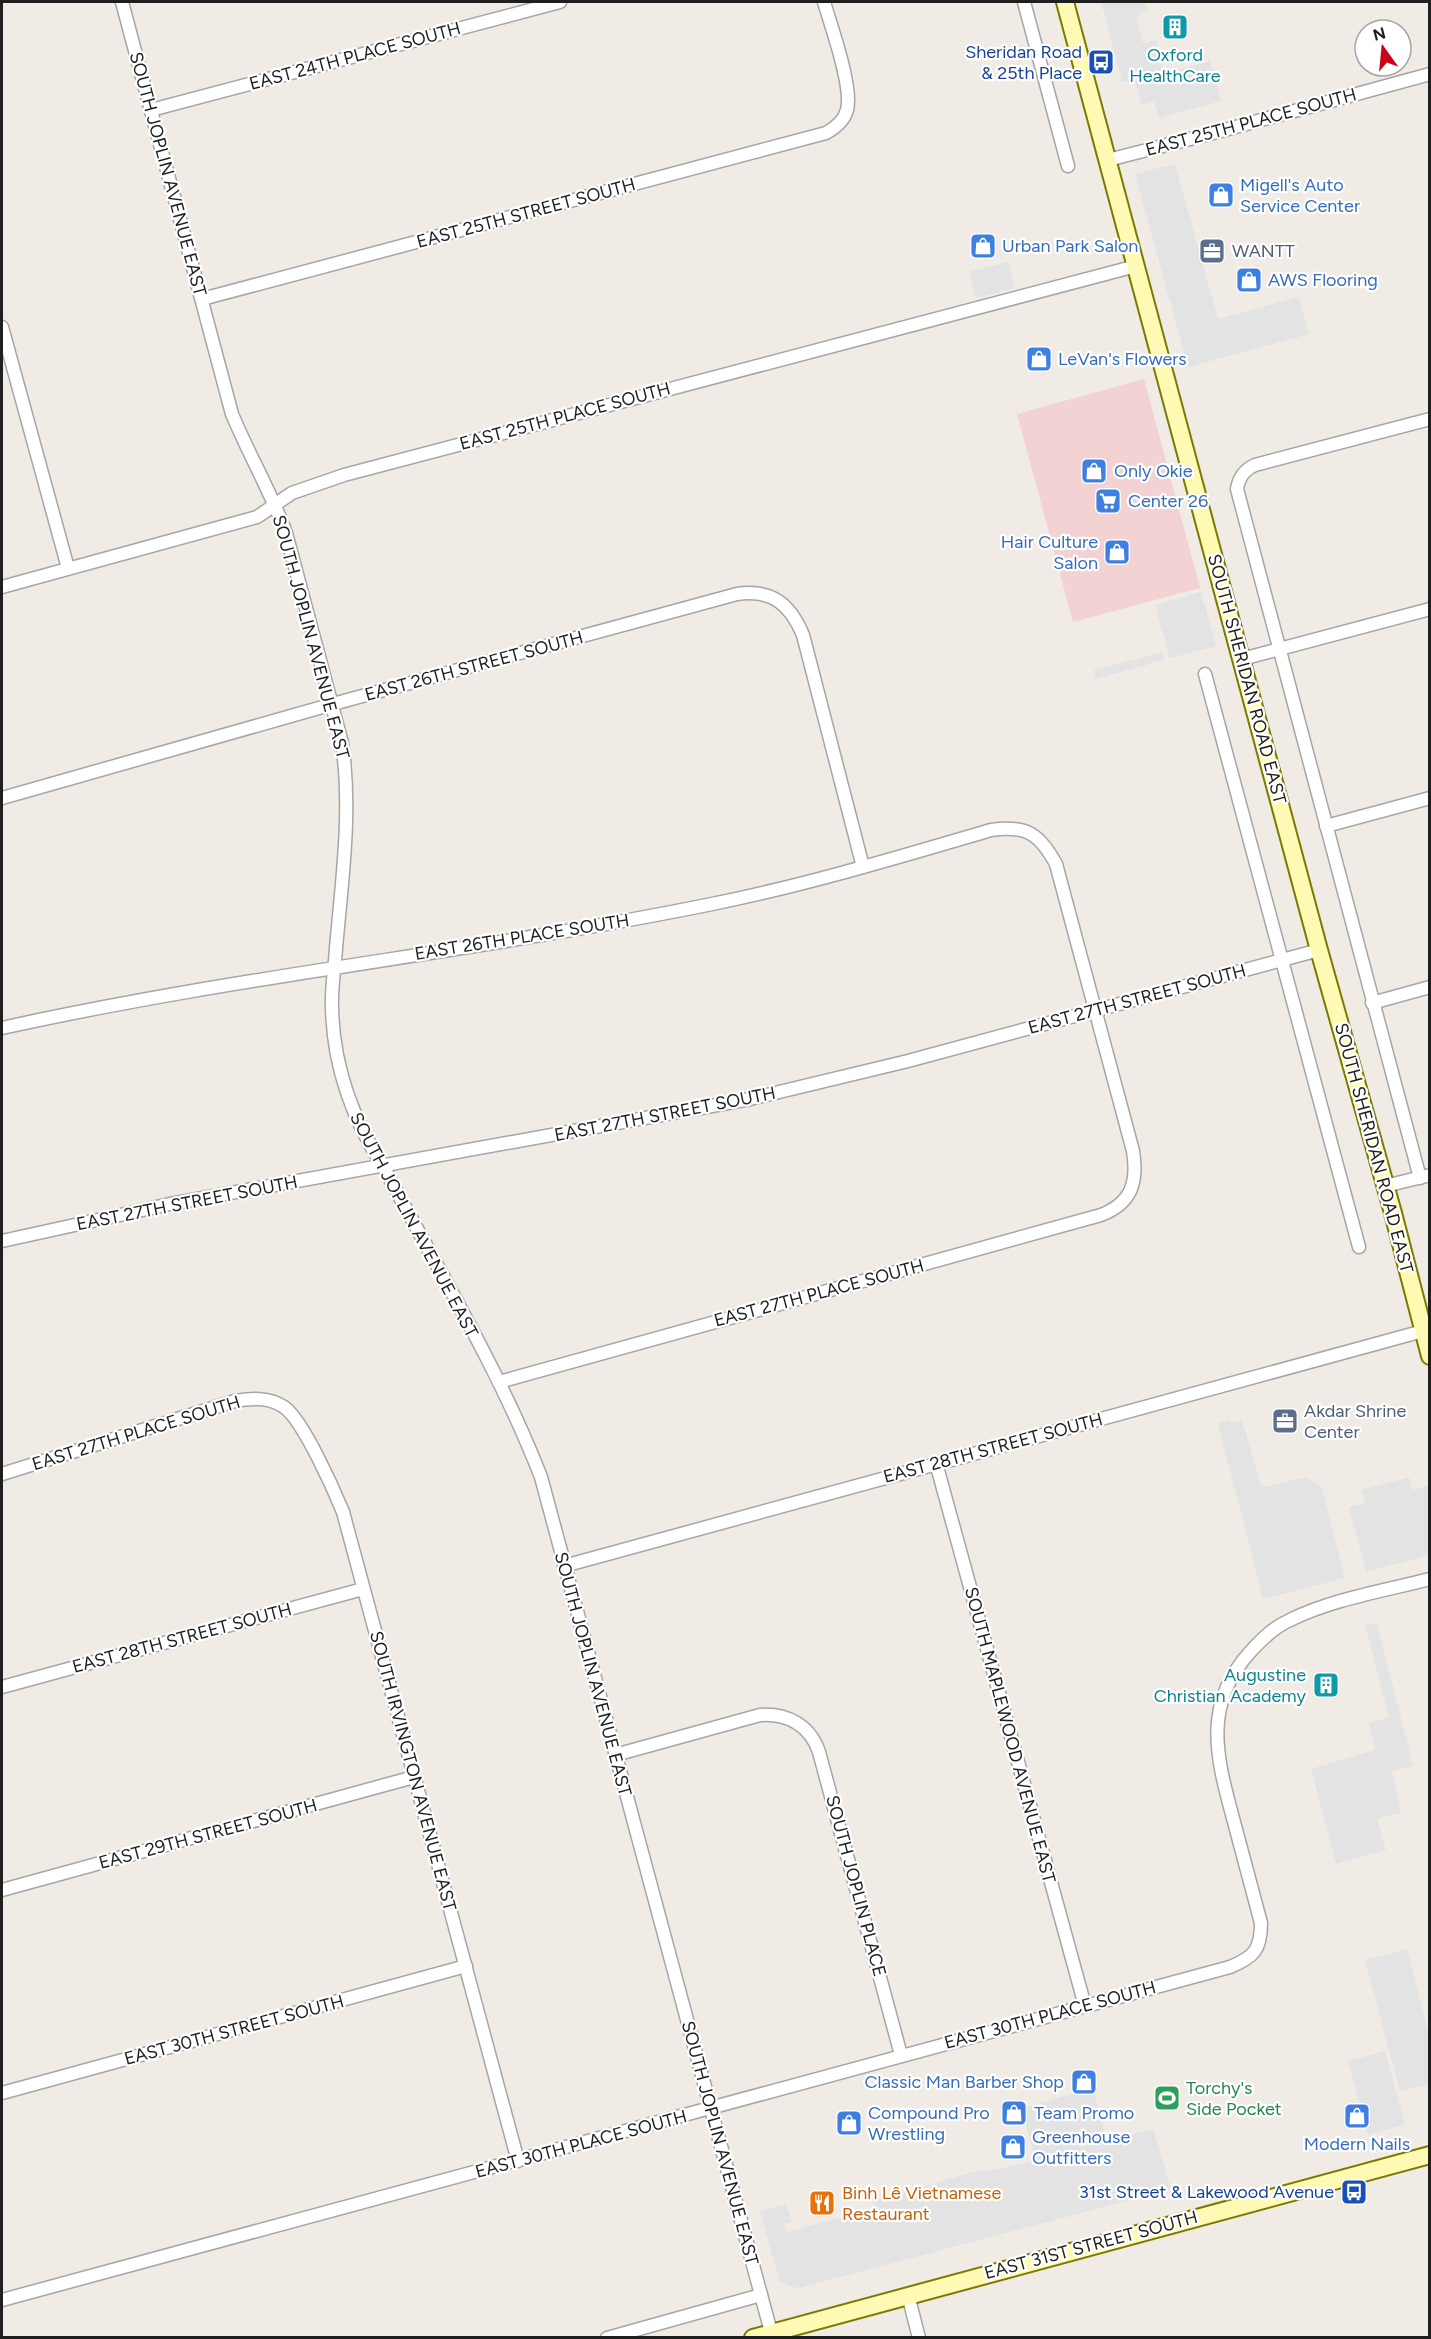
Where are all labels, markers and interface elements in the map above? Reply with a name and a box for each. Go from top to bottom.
building icon: Oxford HealthCare [1160,12,1190,42]
street label: EAST 24TH PLACE SOUTH [247,17,463,95]
north arrow [1353,18,1413,78]
text: N [1371,23,1388,45]
place label: Sheridan Road & 25th Place [965,41,1082,84]
place label: Oxford HealthCare [1129,44,1221,87]
bus stop icon: Sheridan Road & 25th Place [1086,47,1116,77]
street label: SOUTH JOPLIN AVENUE EAST [125,49,211,299]
street label: EAST 25TH PLACE SOUTH [1143,83,1359,161]
street label: EAST 25TH STREET SOUTH [414,173,638,253]
place label: Migell's Auto Service Center [1240,174,1360,217]
shop icon: Migell's Auto Service Center [1206,180,1236,210]
shop icon: Urban Park Salon [968,231,998,261]
place label: Urban Park Salon [1002,235,1138,257]
office icon: WANTT [1197,236,1227,266]
place label: WANTT [1232,240,1295,262]
shop icon: AWS Flooring [1234,265,1264,295]
place label: AWS Flooring [1268,269,1378,291]
shop icon: LeVan's Flowers [1024,344,1054,374]
place label: LeVan's Flowers [1058,348,1187,370]
street label: EAST 25TH PLACE SOUTH [457,377,673,455]
shop icon: Only Okie [1079,456,1109,486]
place label: Only Okie [1114,460,1193,482]
supermarket icon: Center 26 [1093,486,1123,516]
place label: Center 26 [1128,490,1208,512]
street label: SOUTH JOPLIN AVENUE EAST [268,512,354,762]
place label: Hair Culture Salon [1001,531,1098,574]
shop icon: Hair Culture Salon [1102,537,1132,567]
street label: SOUTH SHERIDAN ROAD EAST [1203,552,1291,806]
street label: EAST 26TH STREET SOUTH [362,626,586,706]
street label: EAST 26TH PLACE SOUTH [413,909,631,965]
street label: EAST 27TH STREET SOUTH [1026,959,1248,1039]
street label: SOUTH SHERIDAN ROAD EAST [1330,1021,1418,1275]
street label: EAST 27TH STREET SOUTH [553,1082,777,1146]
street label: SOUTH JOPLIN AVENUE EAST [345,1109,483,1341]
street label: EAST 27TH STREET SOUTH [75,1171,299,1235]
street label: EAST 27TH PLACE SOUTH [712,1254,926,1332]
street label: EAST 27TH PLACE SOUTH [29,1391,243,1475]
place label: Akdar Shrine Center [1304,1400,1406,1443]
office icon: Akdar Shrine Center [1270,1406,1300,1436]
street label: EAST 28TH STREET SOUTH [881,1408,1105,1488]
street label: SOUTH JOPLIN AVENUE EAST [550,1549,636,1799]
street label: SOUTH MAPLEWOOD AVENUE EAST [960,1585,1060,1885]
street label: EAST 28TH STREET SOUTH [70,1598,294,1678]
street label: SOUTH IRVINGTON AVENUE EAST [365,1629,461,1913]
place label: Augustine Christian Academy [1154,1664,1307,1707]
building icon: Augustine Christian Academy [1311,1670,1341,1700]
street label: SOUTH JOPLIN PLACE [821,1793,891,1979]
street label: EAST 29TH STREET SOUTH [96,1794,320,1874]
street label: EAST 30TH PLACE SOUTH [942,1976,1158,2054]
street label: EAST 30TH STREET SOUTH [122,1990,346,2070]
street label: SOUTH JOPLIN AVENUE EAST [677,2018,763,2268]
shop icon: Classic Man Barber Shop [1069,2067,1099,2097]
place label: Classic Man Barber Shop [865,2071,1064,2093]
place label: Torchy's Side Pocket [1186,2077,1282,2120]
sports icon: Torchy's Side Pocket [1152,2083,1182,2113]
shop icon: Team Promo [999,2098,1029,2128]
shop icon: Modern Nails [1342,2101,1372,2131]
place label: Compound Pro Wrestling [868,2102,990,2145]
place label: Team Promo [1034,2102,1134,2124]
street label: EAST 30TH PLACE SOUTH [473,2105,689,2183]
shop icon: Compound Pro Wrestling [834,2108,864,2138]
place label: Greenhouse Outfitters [1032,2126,1130,2169]
shop icon: Greenhouse Outfitters [998,2132,1028,2162]
place label: Modern Nails [1304,2133,1410,2155]
bus stop icon: 31st Street & Lakewood Avenue [1339,2177,1369,2207]
place label: 31st Street & Lakewood Avenue [1079,2181,1334,2203]
place label: Binh Lê Vietnamese Restaurant [842,2182,1001,2225]
restaurant icon: Binh Lê Vietnamese Restaurant [807,2188,837,2218]
street label: EAST 31ST STREET SOUTH [982,2206,1200,2284]

